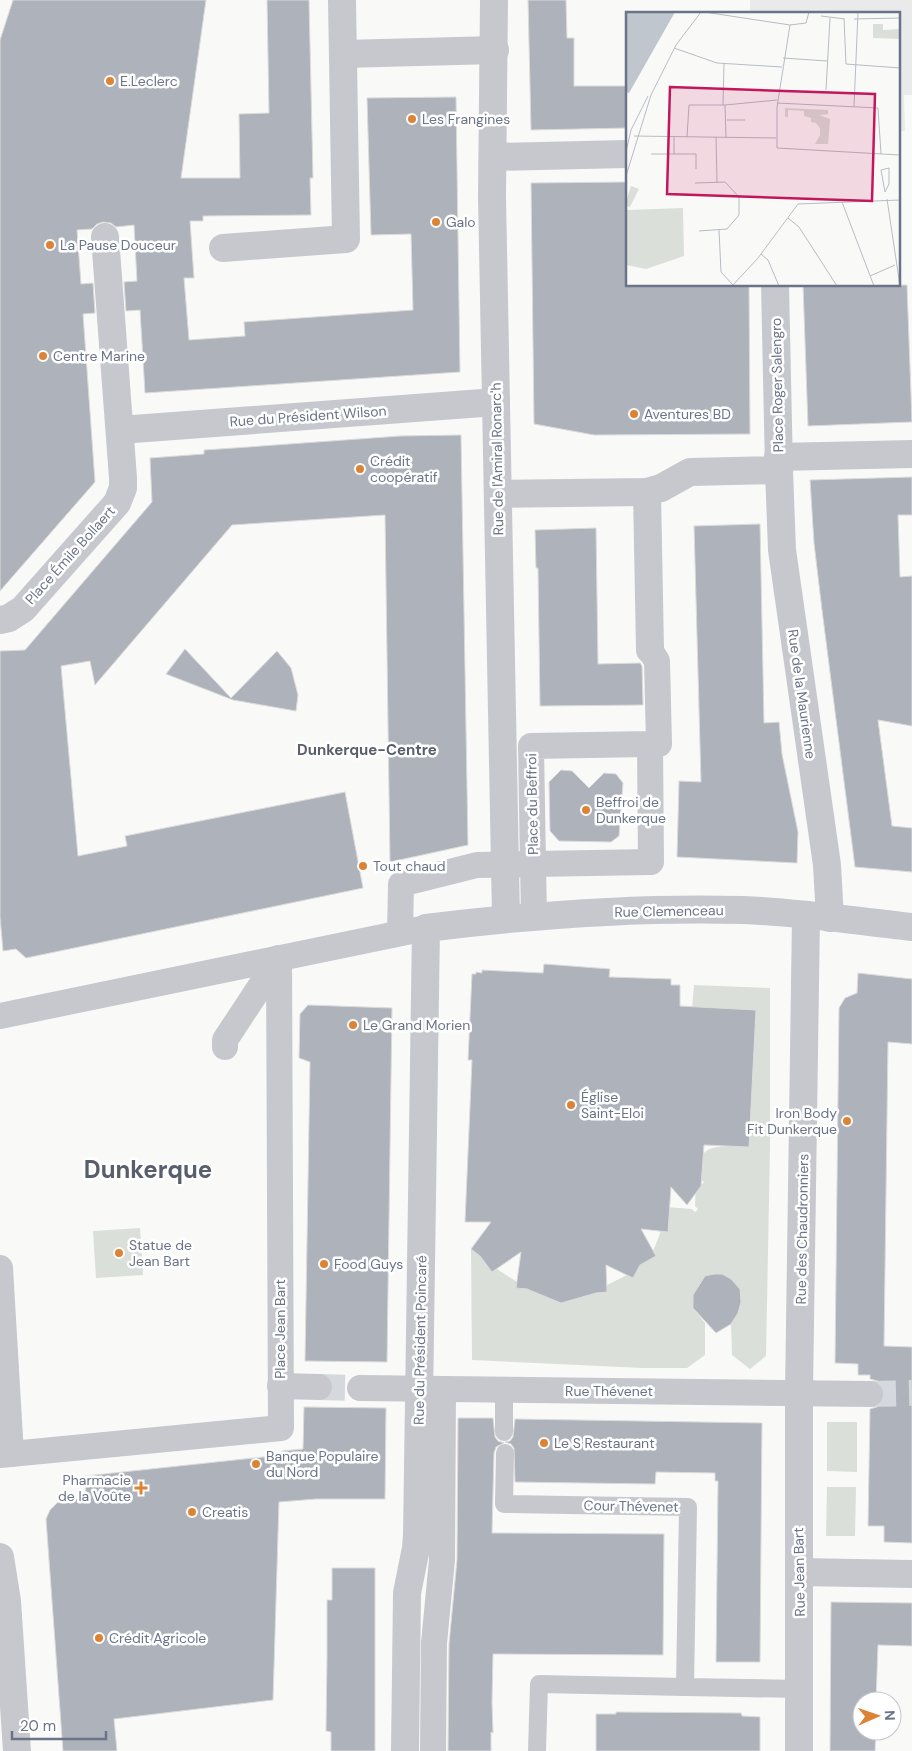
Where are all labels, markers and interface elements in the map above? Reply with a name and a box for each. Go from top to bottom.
inset map [626,12,900,286]
place label: E.Leclerc [120,72,178,90]
marker: E.Leclerc [104,75,116,87]
place label: Les Frangines [422,110,510,128]
marker: Les Frangines [406,113,418,125]
place label: Galo [446,213,476,231]
marker: Galo [430,216,442,228]
place label: La Pause Douceur [60,236,176,254]
marker: La Pause Douceur [44,239,56,251]
street label: Place Roger Salengro [767,317,787,453]
place label: Centre Marine [53,347,145,365]
marker: Centre Marine [37,350,49,362]
street label: Rue de l'Amiral Ronarc'h [487,382,507,536]
street label: Rue du Président Wilson [229,402,387,430]
place label: Aventures BD [644,405,731,423]
marker: Aventures BD [628,408,640,420]
place label: Crédit coopératif [370,452,438,486]
marker: Crédit coopératif [354,463,366,475]
street label: Place Émile Bollaert [21,502,119,608]
street label: Rue de la Maurienne [784,628,820,760]
district label: Dunkerque-Centre [297,740,437,760]
street label: Place du Beffroi [522,753,542,855]
place label: Beffroi de Dunkerque [596,793,666,827]
marker: Beffroi de Dunkerque [580,804,592,816]
place label: Tout chaud [373,857,446,875]
marker: Tout chaud [357,860,369,872]
street label: Rue Clemenceau [614,901,724,921]
place label: Le Grand Morien [363,1016,470,1034]
marker: Le Grand Morien [347,1019,359,1031]
place label: Église Saint-Eloi [581,1088,644,1122]
marker: Église Saint-Eloi [565,1099,577,1111]
place label: Iron Body Fit Dunkerque [747,1104,837,1138]
marker: Iron Body Fit Dunkerque [841,1115,853,1127]
street label: Rue des Chaudronniers [792,1153,812,1305]
district label: Dunkerque [84,1154,212,1185]
place label: Statue de Jean Bart [129,1236,192,1270]
marker: Statue de Jean Bart [113,1247,125,1259]
place label: Food Guys [334,1255,403,1273]
street label: Rue du Président Poincaré [410,1255,430,1425]
marker: Food Guys [318,1258,330,1270]
street label: Place Jean Bart [271,1279,289,1379]
street label: Rue Thévenet [565,1382,653,1400]
place label: Le S Restaurant [554,1434,655,1452]
marker: Le S Restaurant [538,1437,550,1449]
place label: Banque Populaire du Nord [266,1447,378,1481]
marker: Banque Populaire du Nord [250,1458,262,1470]
place label: Pharmacie de la Voûte [58,1471,131,1505]
marker: Pharmacie de la Voûte [135,1482,147,1494]
street label: Cour Thévenet [583,1496,679,1516]
place label: Creatis [202,1503,248,1521]
marker: Creatis [186,1506,198,1518]
street label: Rue Jean Bart [789,1527,809,1617]
place label: Crédit Agricole [109,1629,206,1647]
marker: Crédit Agricole [93,1632,105,1644]
north arrow [852,1691,902,1741]
scale bar [12,1708,106,1740]
text: N [881,1710,899,1721]
text: 20 m [20,1716,56,1736]

